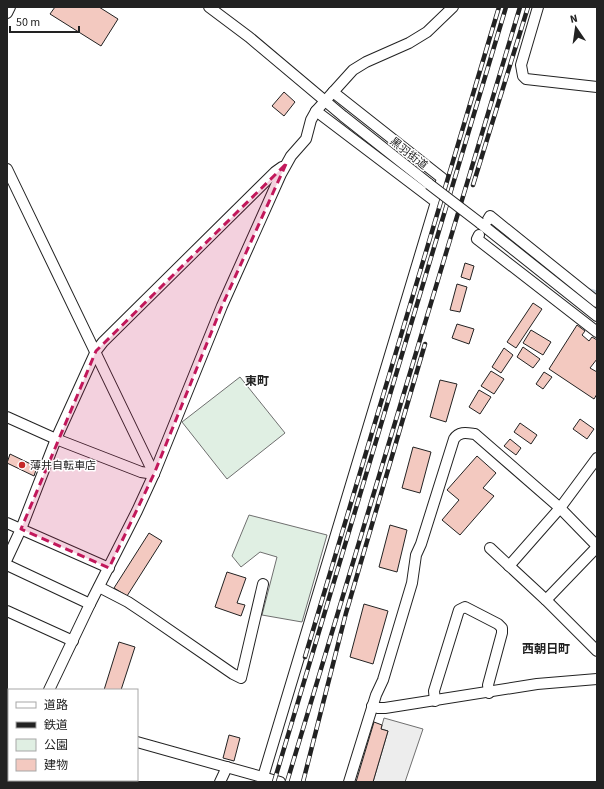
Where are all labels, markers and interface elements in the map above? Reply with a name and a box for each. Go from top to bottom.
scale bar [10,8,79,34]
north arrow [556,8,596,48]
text: N [569,11,579,27]
text: 50 m [16,14,40,31]
street label: 黒羽街道 [387,134,431,173]
district label: 東町 [245,373,269,390]
place label: 薄井自転車店 [30,458,96,473]
marker: 薄井自転車店 [17,460,27,470]
district label: 西朝日町 [522,641,570,658]
legend [8,689,138,781]
text: 道路 [44,697,68,714]
text: 鉄道 [44,717,68,734]
text: 公園 [44,737,68,754]
text: 建物 [44,757,68,774]

